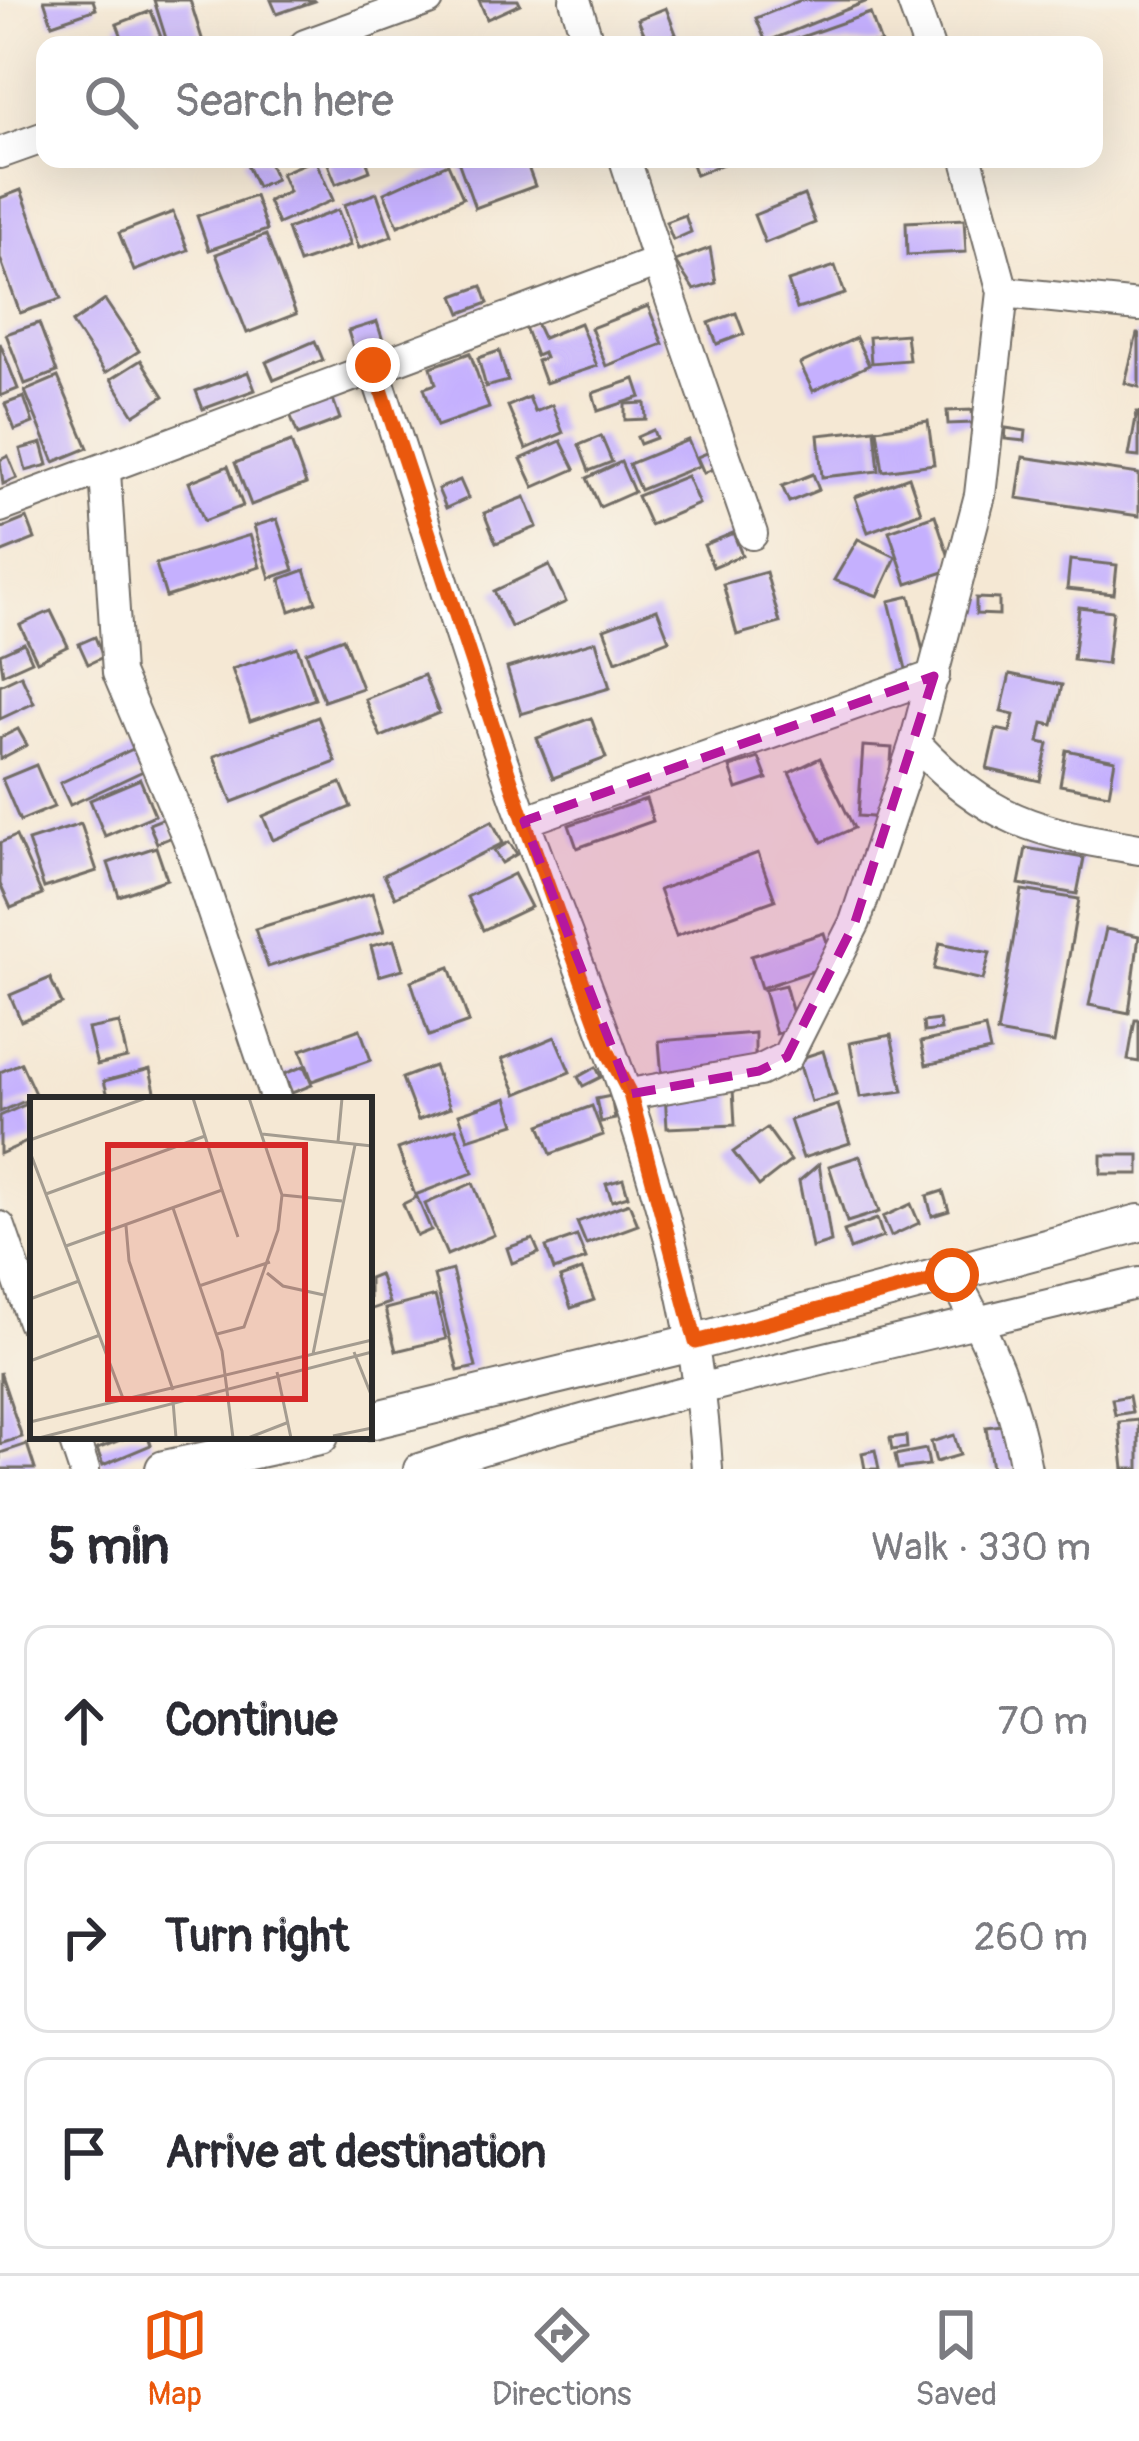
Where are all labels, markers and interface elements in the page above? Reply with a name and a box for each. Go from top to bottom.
search box [36,36,1103,168]
icon: search [78,69,144,135]
text: Search here [174,74,394,130]
route end [346,338,400,392]
inset map [30,1097,372,1439]
route start [925,1248,979,1302]
text: 5 min [48,1515,169,1579]
text: Walk · 330 m [871,1523,1091,1572]
icon: ahead [51,1688,117,1754]
text: Continue [165,1693,338,1749]
text: 70 m [998,1697,1088,1746]
icon: right [51,1904,117,1970]
text: Turn right [165,1909,349,1965]
text: 260 m [974,1913,1088,1962]
icon: arrive [51,2120,117,2186]
text: Arrive at destination [165,2125,546,2181]
tab: Map [142,2302,208,2415]
tab: Directions [492,2302,632,2415]
tab: Saved [915,2302,997,2415]

